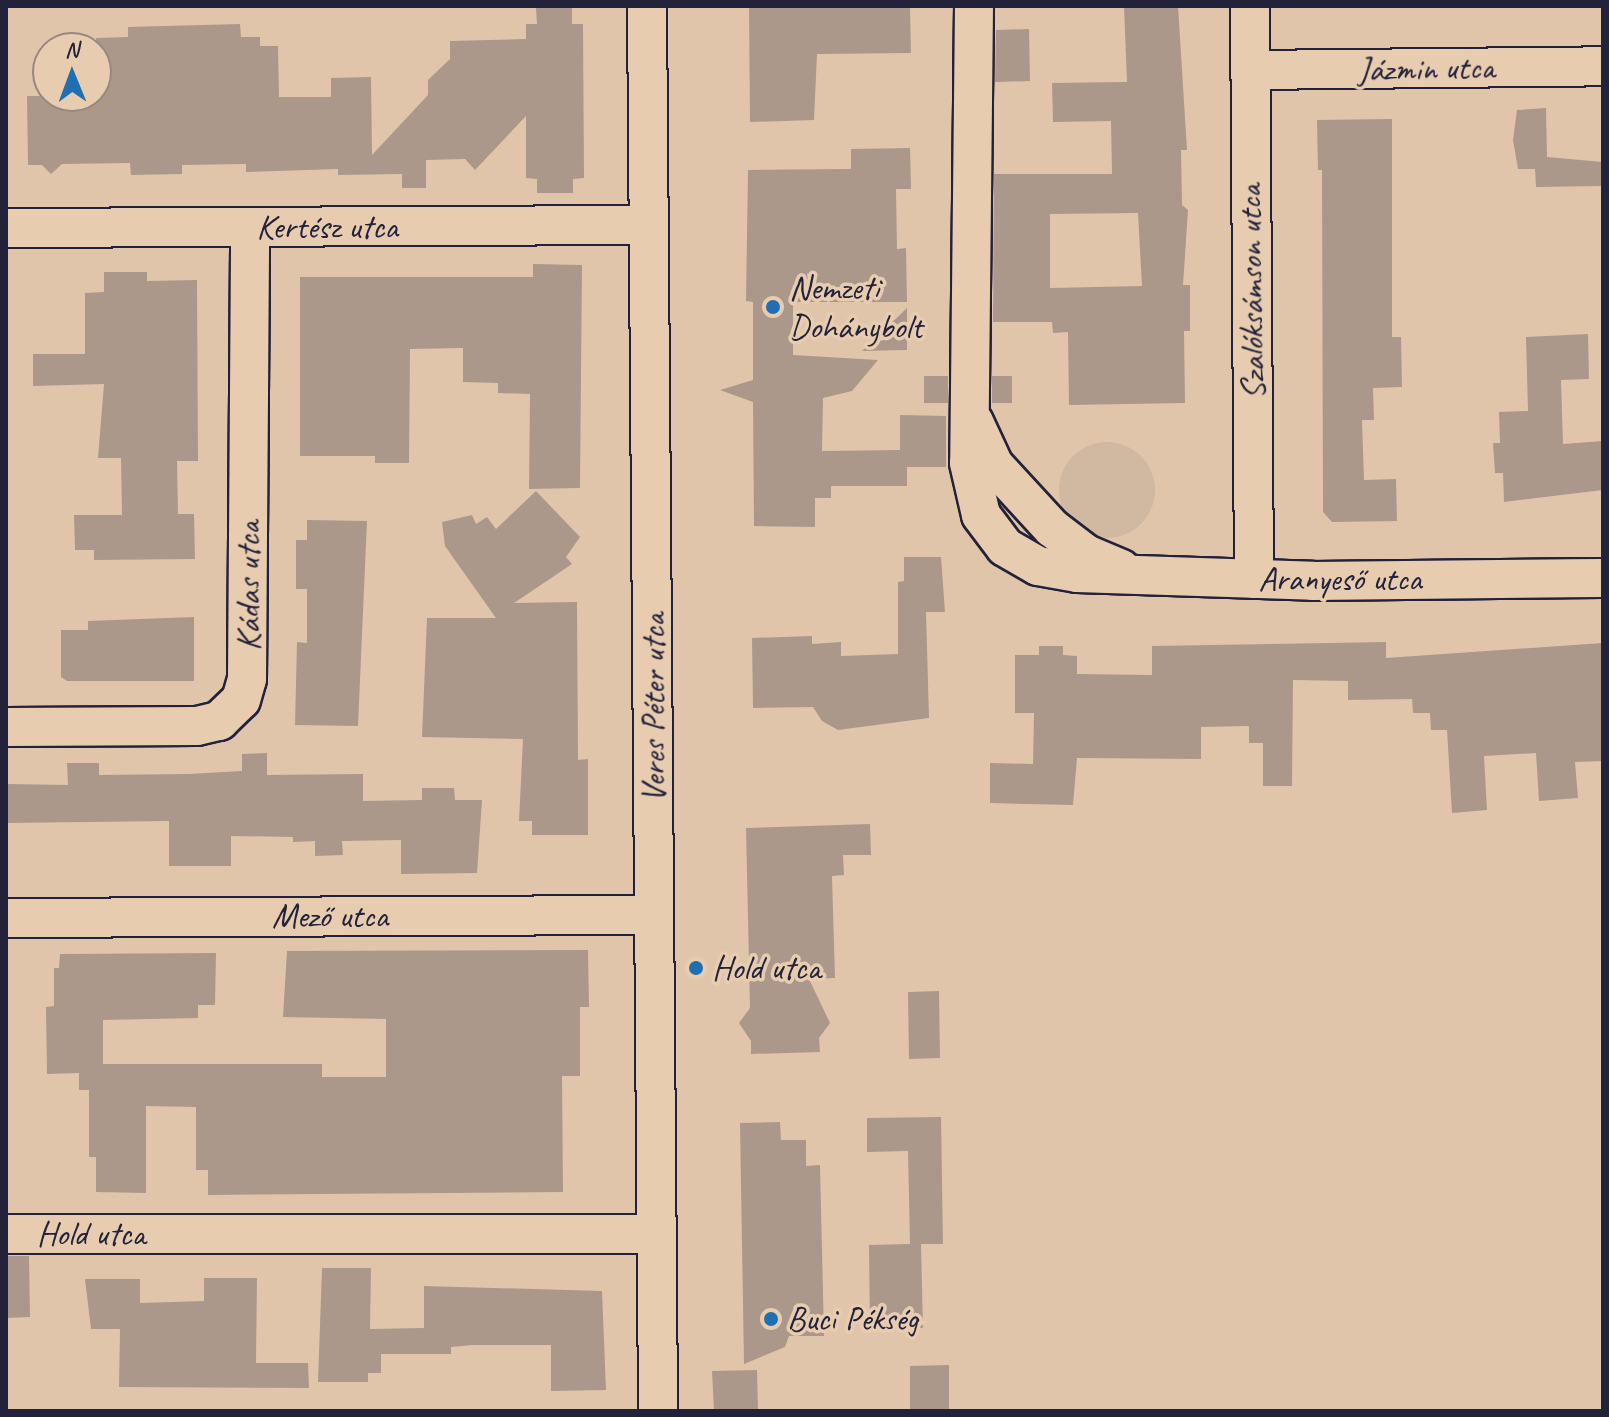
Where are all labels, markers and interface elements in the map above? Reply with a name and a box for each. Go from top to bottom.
north arrow [32,32,112,112]
text: N [65,36,79,64]
street label: Jázmin utca [1358,46,1494,90]
street label: Szalóksámson utca [1229,184,1273,400]
street label: Kertész utca [256,207,398,247]
place label: Nemzeti Dohánybolt [789,267,922,346]
marker: Nemzeti Dohánybolt [764,298,782,316]
street label: Kádas utca [228,521,268,651]
street label: Aranyeső utca [1259,559,1421,599]
street label: Veres Péter utca [633,614,673,802]
street label: Mező utca [272,896,388,936]
place label: Hold utca [712,948,820,988]
marker: Hold utca [687,959,705,977]
street label: Hold utca [37,1214,145,1254]
place label: Buci Pékség [787,1299,918,1339]
marker: Buci Pékség [762,1310,780,1328]

